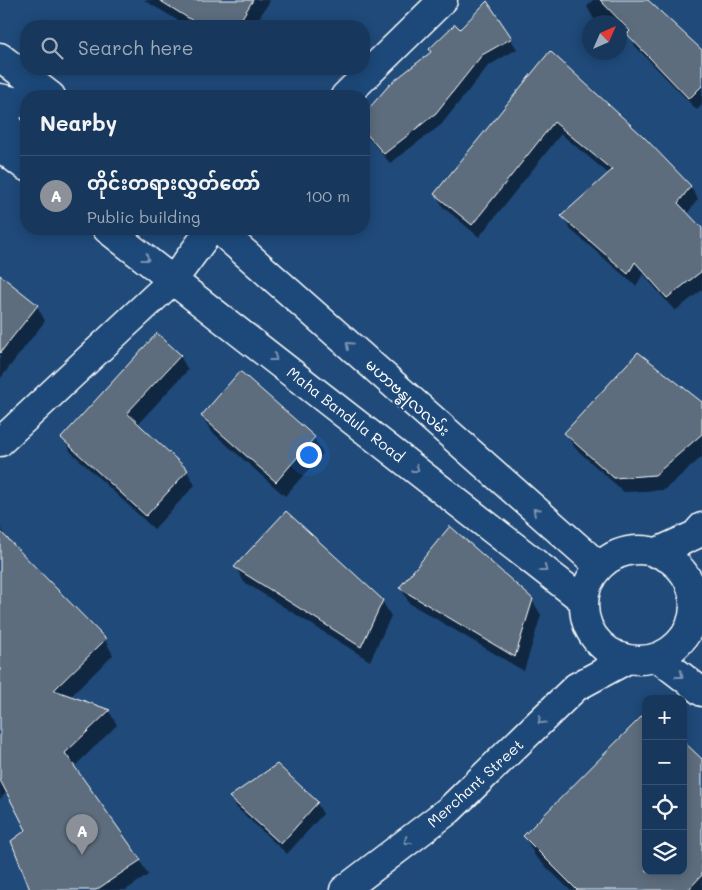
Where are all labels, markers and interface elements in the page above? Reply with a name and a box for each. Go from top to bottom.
north arrow [582,15,627,60]
search box [20,20,370,75]
icon: search [38,34,66,62]
text: Search here [78,35,194,60]
text: Nearby [40,109,117,136]
text: တိုင်းတရားလွှတ်တော် [87,170,260,195]
text: A [50,185,62,206]
text: 100 m [305,185,350,206]
text: Public building [87,206,200,227]
one-way arrow [140,253,149,261]
one-way arrow [346,342,355,351]
one-way arrow [268,353,277,361]
street label: မဟာဗန္ဓုလလမ်း [360,354,454,443]
street label: Maha Bandula Road [283,362,409,466]
your location [296,442,322,468]
one-way arrow [410,464,419,472]
one-way arrow [533,508,542,517]
one-way arrow [538,564,547,572]
one-way arrow [674,669,684,678]
map controls [642,695,687,875]
button: + [642,695,687,740]
one-way arrow [538,715,547,724]
street label: Merchant Street [423,734,527,832]
button: − [642,740,687,785]
button: locate [642,785,687,830]
pin: A [66,814,98,855]
button: layers [642,830,687,875]
one-way arrow [404,836,413,845]

